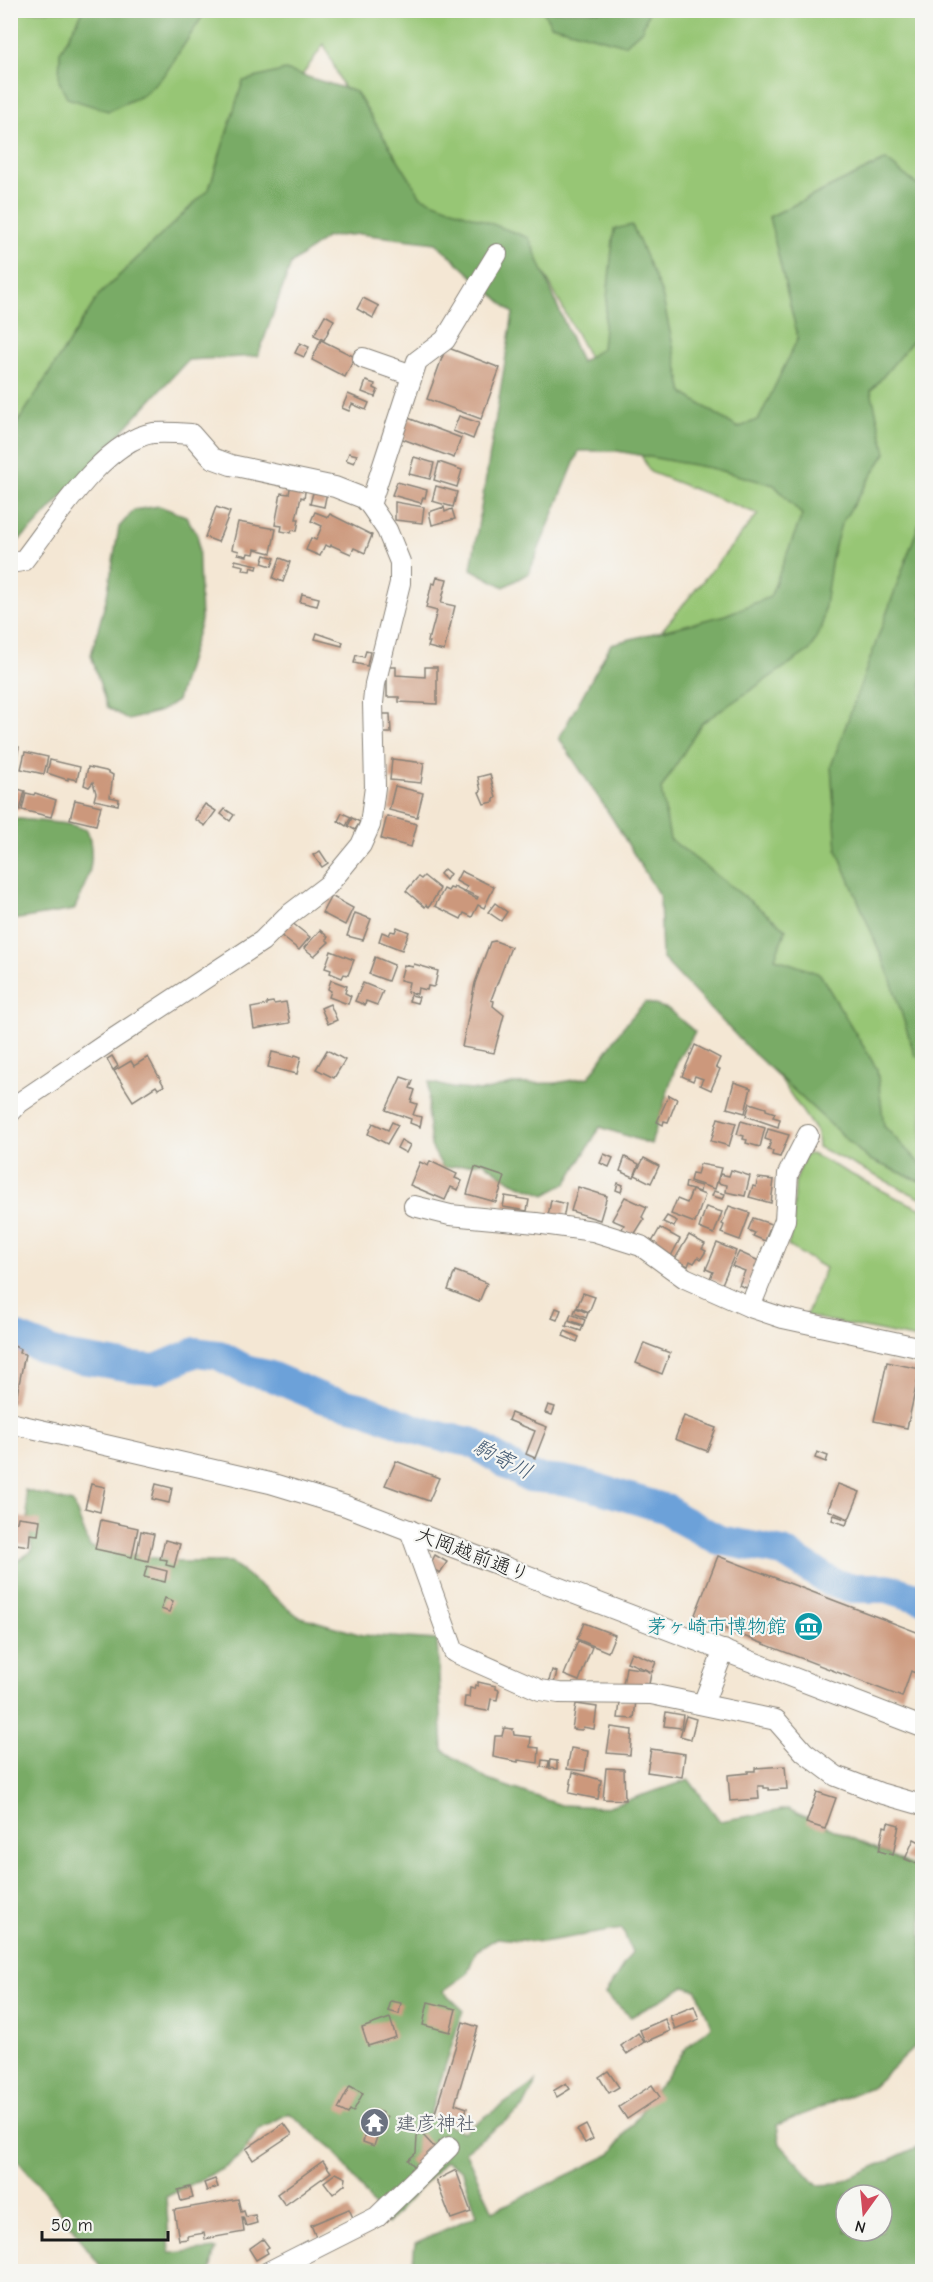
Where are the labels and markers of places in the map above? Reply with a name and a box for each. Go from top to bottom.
museum icon: 茅ヶ崎市博物館 [792,1610,824,1642]
place label: 茅ヶ崎市博物館 [647,1615,787,1638]
temple icon: 建彦神社 [359,2107,391,2139]
place label: 建彦神社 [396,2112,476,2135]

